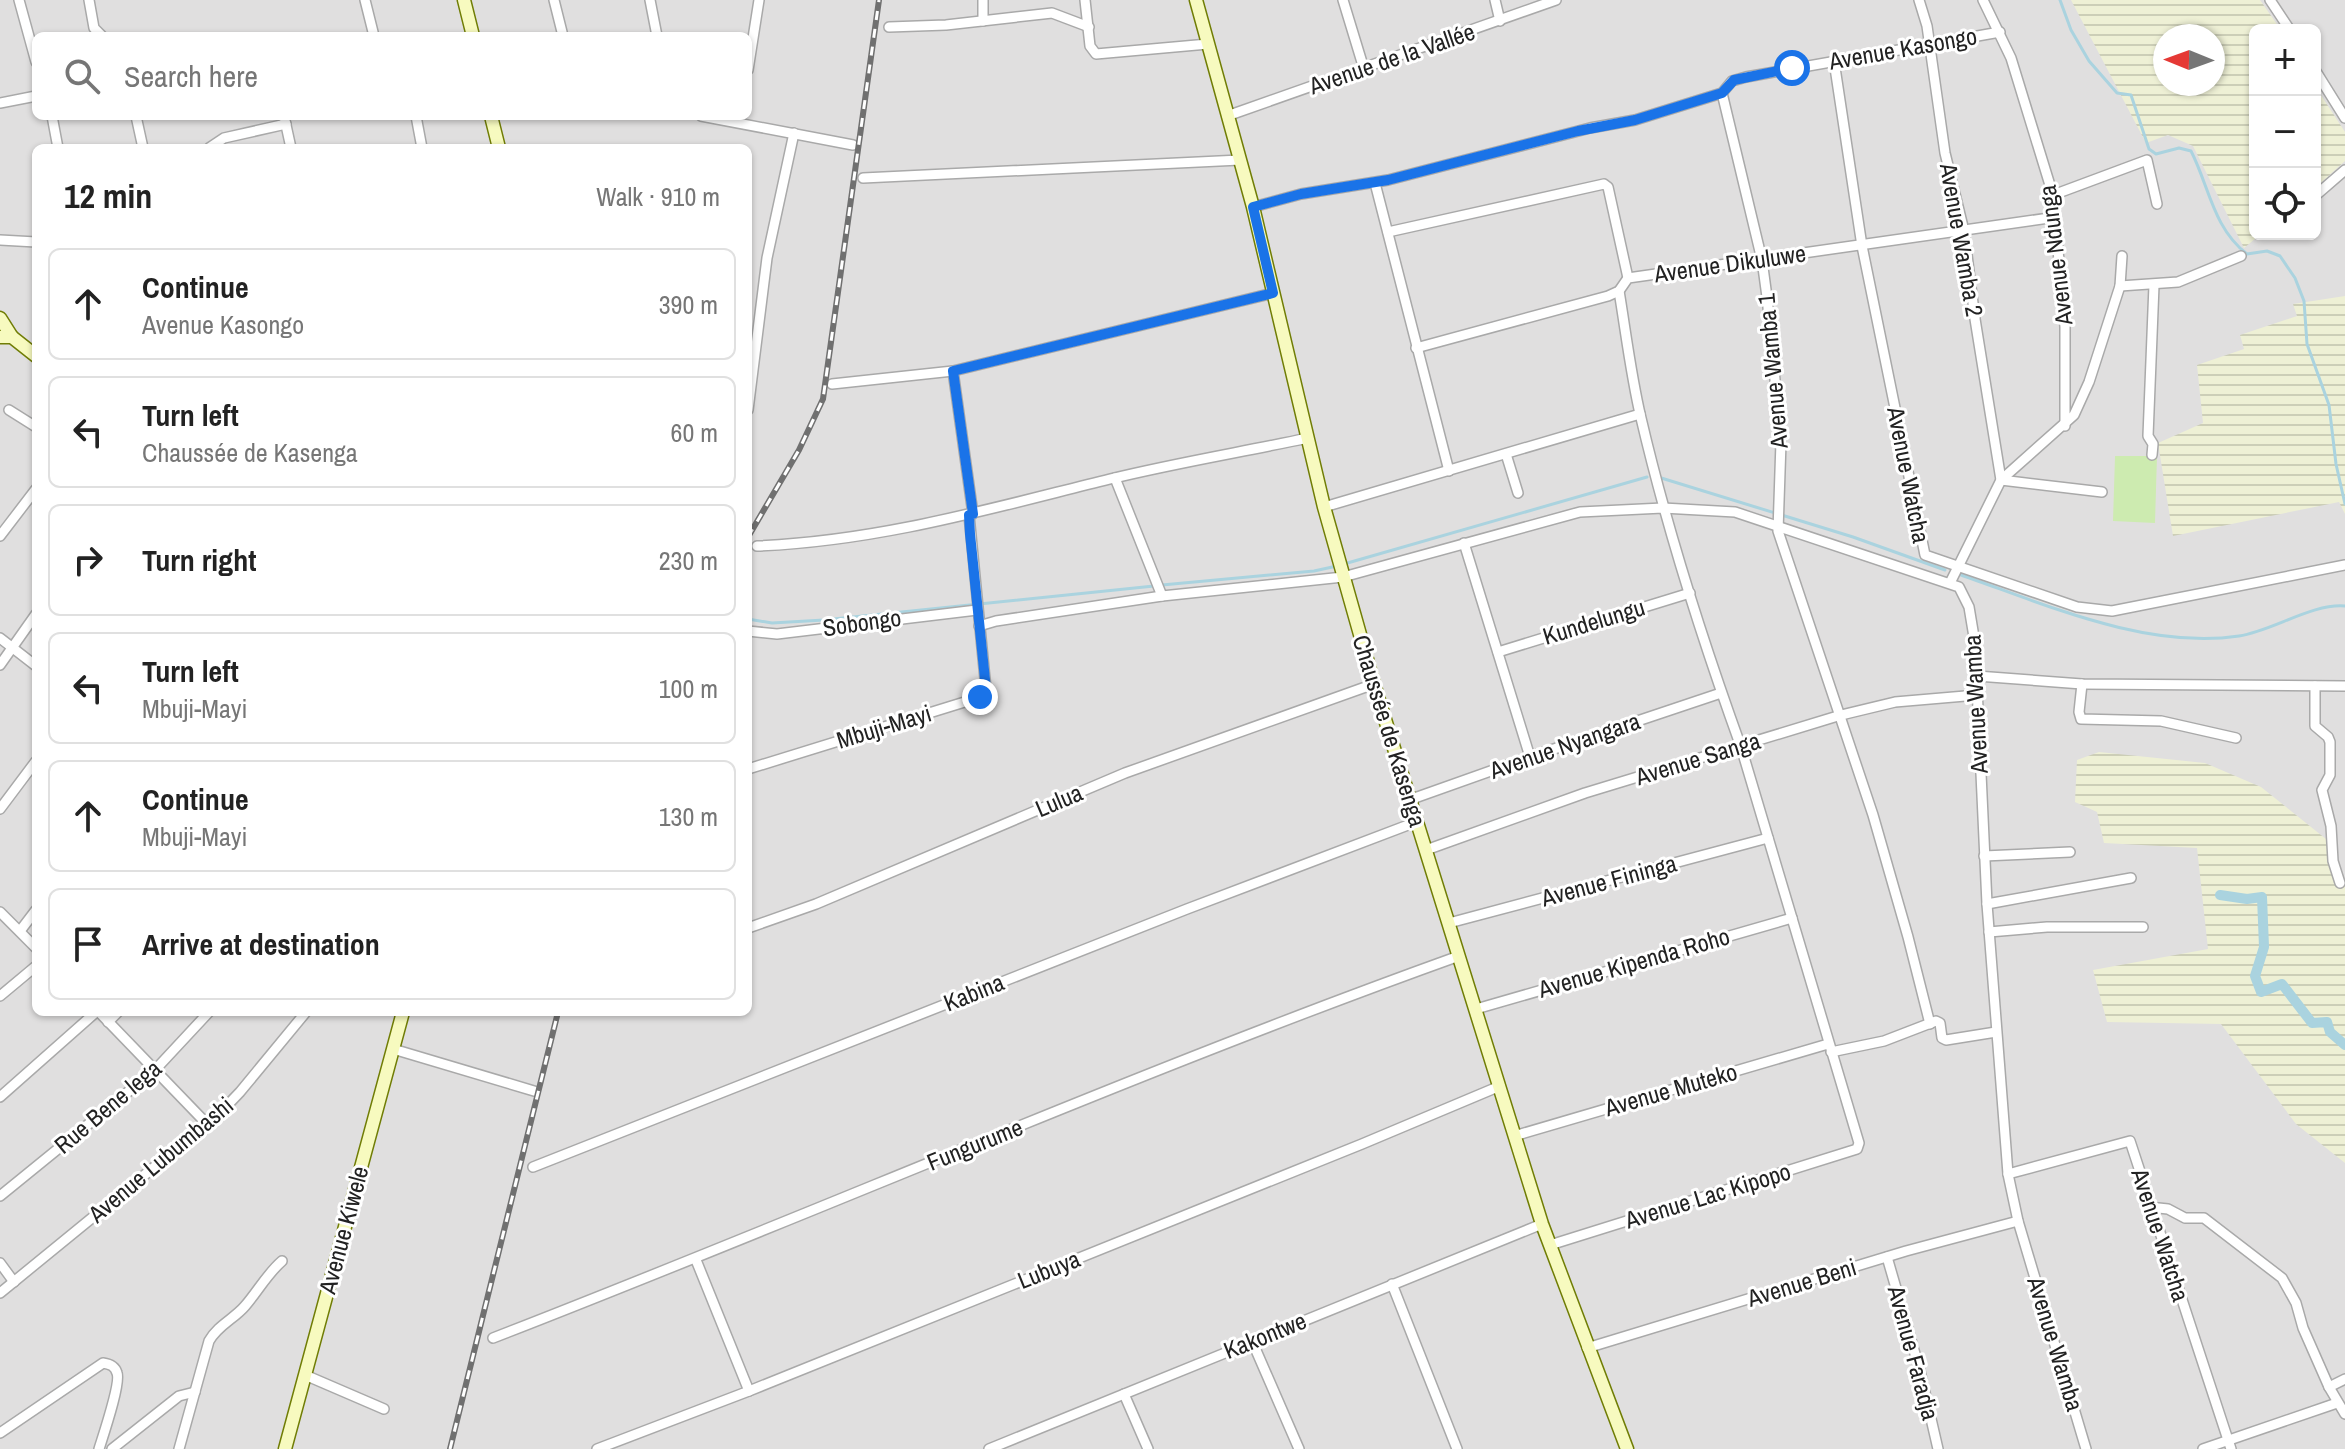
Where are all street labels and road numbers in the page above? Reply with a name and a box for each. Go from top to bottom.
street label: Avenue de la Vallée [1304,15,1479,102]
street label: Avenue Kasongo [1825,19,1979,77]
street label: Avenue Wamba 2 [1933,160,1991,319]
street label: Avenue Ndunga [2031,183,2080,328]
street label: Avenue Dikuluwe [1651,237,1808,290]
street label: Avenue Wamba 1 [1749,292,1795,451]
street label: Avenue Watcha [1880,403,1938,546]
street label: Kundelungu [1539,590,1649,652]
street label: Sobongo [821,601,903,643]
street label: Chaussée de Kasenga [1346,631,1434,831]
street label: Avenue Wamba [1955,634,1995,775]
street label: Mbuji-Mayi [832,697,935,756]
street label: Avenue Nyangara [1484,704,1644,786]
street label: Avenue Sanga [1630,724,1764,792]
street label: Lulua [1030,776,1087,824]
street label: Avenue Fininga [1537,847,1680,914]
street label: Avenue Kipenda Roho [1533,919,1733,1005]
street label: Kabina [939,966,1009,1019]
street label: Rue Bene lega [47,1052,168,1160]
street label: Avenue Muteko [1600,1055,1741,1123]
street label: Avenue Lubumbashi [80,1089,240,1230]
street label: Fungurume [922,1110,1027,1178]
street label: Avenue Lac Kipopo [1620,1155,1794,1236]
street label: Avenue Kiwele [310,1162,375,1298]
street label: Avenue Watcha [2124,1163,2197,1305]
street label: Lubuya [1013,1242,1085,1296]
street label: Avenue Beni [1742,1250,1860,1314]
street label: Avenue Wamba [2020,1272,2092,1415]
street label: Avenue Faradja [1880,1281,1947,1423]
street label: Kakontwe [1219,1304,1311,1366]

